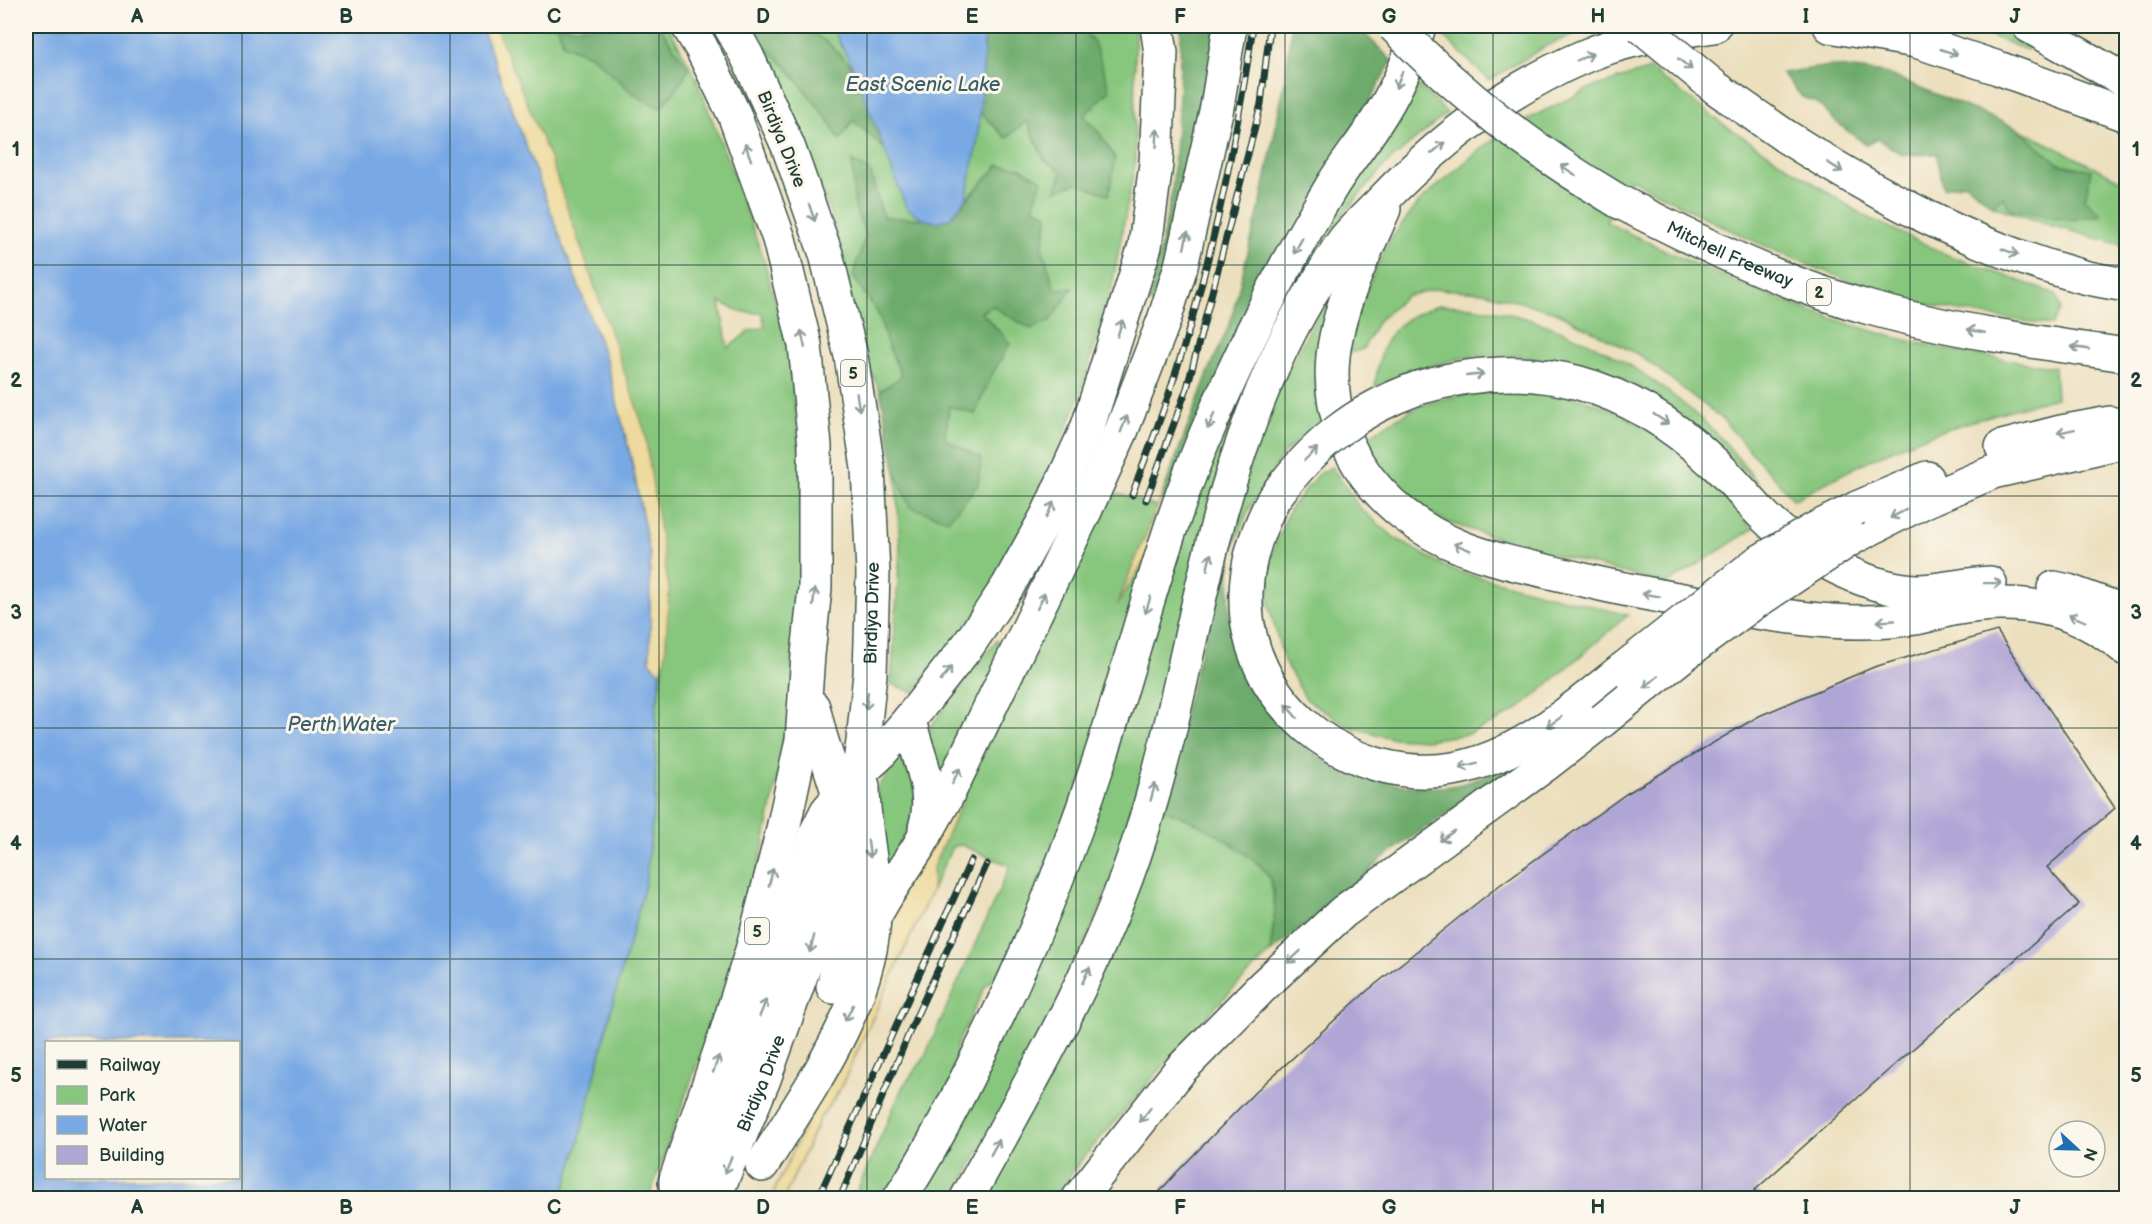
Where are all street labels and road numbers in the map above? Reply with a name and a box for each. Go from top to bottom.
street label: Birdiya Drive [753,88,811,191]
street label: Mitchell Freeway [1663,217,1797,293]
road number: 2 [1807,279,1831,305]
road number: 5 [841,360,865,386]
street label: Birdiya Drive [860,561,884,665]
road number: 5 [745,918,769,944]
street label: Birdiya Drive [733,1032,790,1135]

